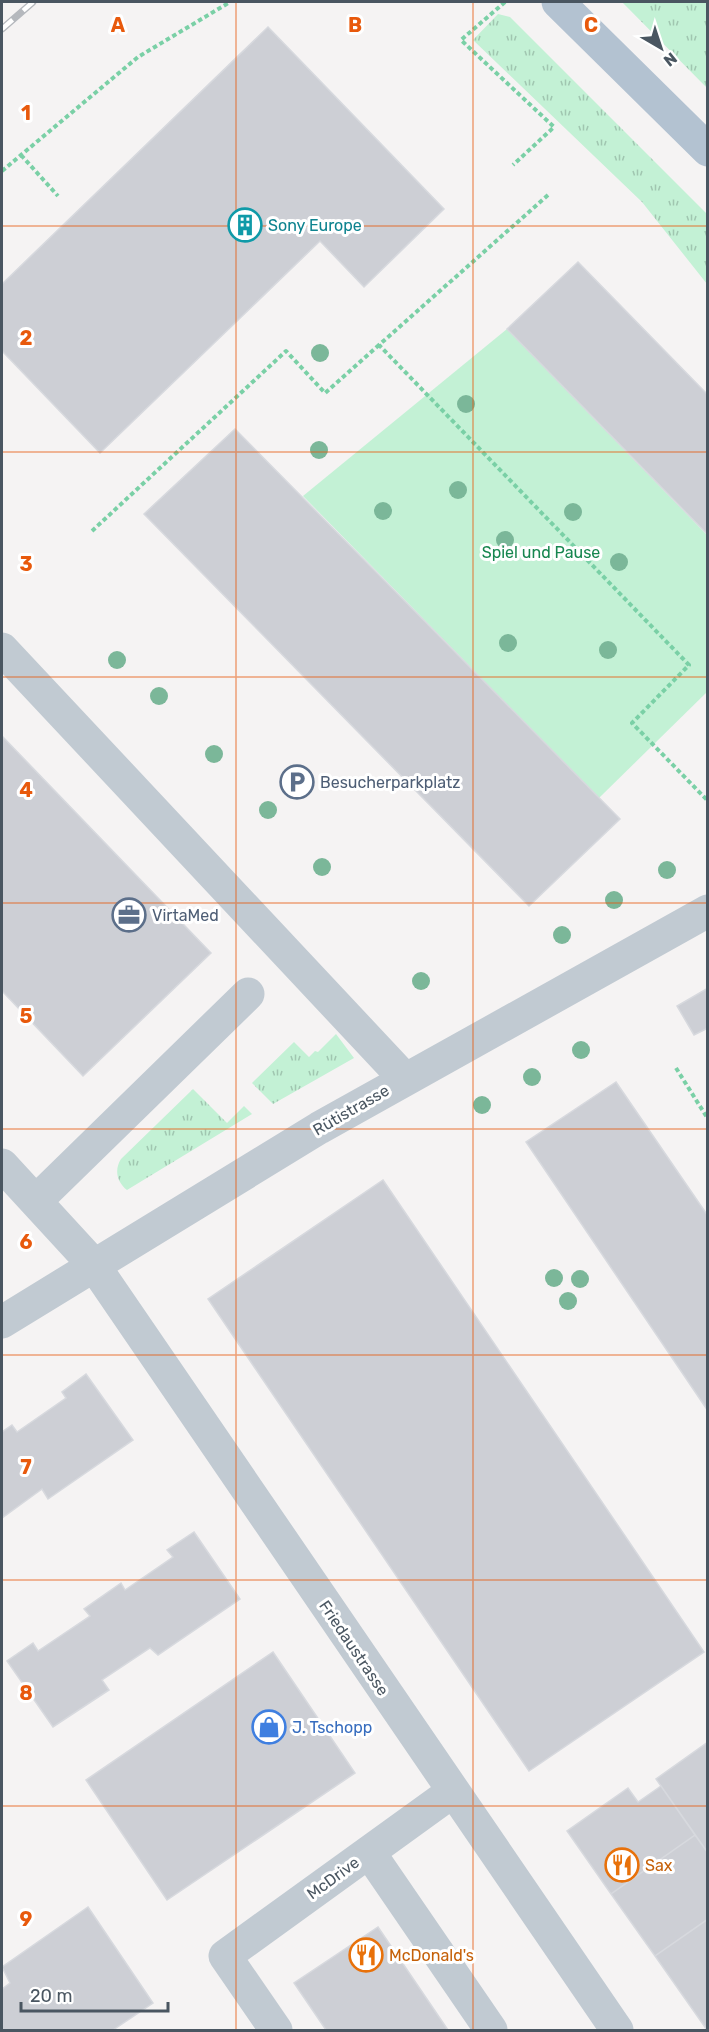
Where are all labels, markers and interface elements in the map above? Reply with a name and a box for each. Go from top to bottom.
text: A [111,13,126,37]
text: B [348,13,362,37]
text: C [584,13,598,37]
north arrow [631,18,691,78]
text: N [660,48,681,70]
text: 1 [21,101,31,125]
building icon: Sony Europe [227,207,263,243]
place label: Sony Europe [268,216,362,235]
text: 2 [20,326,33,350]
park label: Spiel und Pause [482,543,600,562]
text: 3 [19,552,33,576]
parking icon: Besucherparkplatz [279,764,315,800]
place label: Besucherparkplatz [320,773,460,792]
text: 4 [19,778,33,802]
office icon: VirtaMed [111,897,147,933]
place label: VirtaMed [152,906,219,925]
text: 5 [20,1004,33,1028]
street label: Rütistrasse [310,1081,392,1139]
text: 6 [19,1230,33,1254]
text: 7 [20,1455,32,1479]
street label: Friedaustrasse [315,1597,393,1699]
text: 8 [19,1681,33,1705]
shop icon: J. Tschopp [251,1709,287,1745]
place label: J. Tschopp [292,1718,372,1737]
restaurant icon: Sax [604,1847,640,1883]
street label: McDrive [303,1853,363,1903]
place label: Sax [645,1856,673,1875]
text: 9 [20,1907,33,1931]
restaurant icon: McDonald's [348,1937,384,1973]
place label: McDonald's [389,1946,474,1965]
scale bar [21,1975,168,2013]
text: 20 m [30,1985,72,2007]

